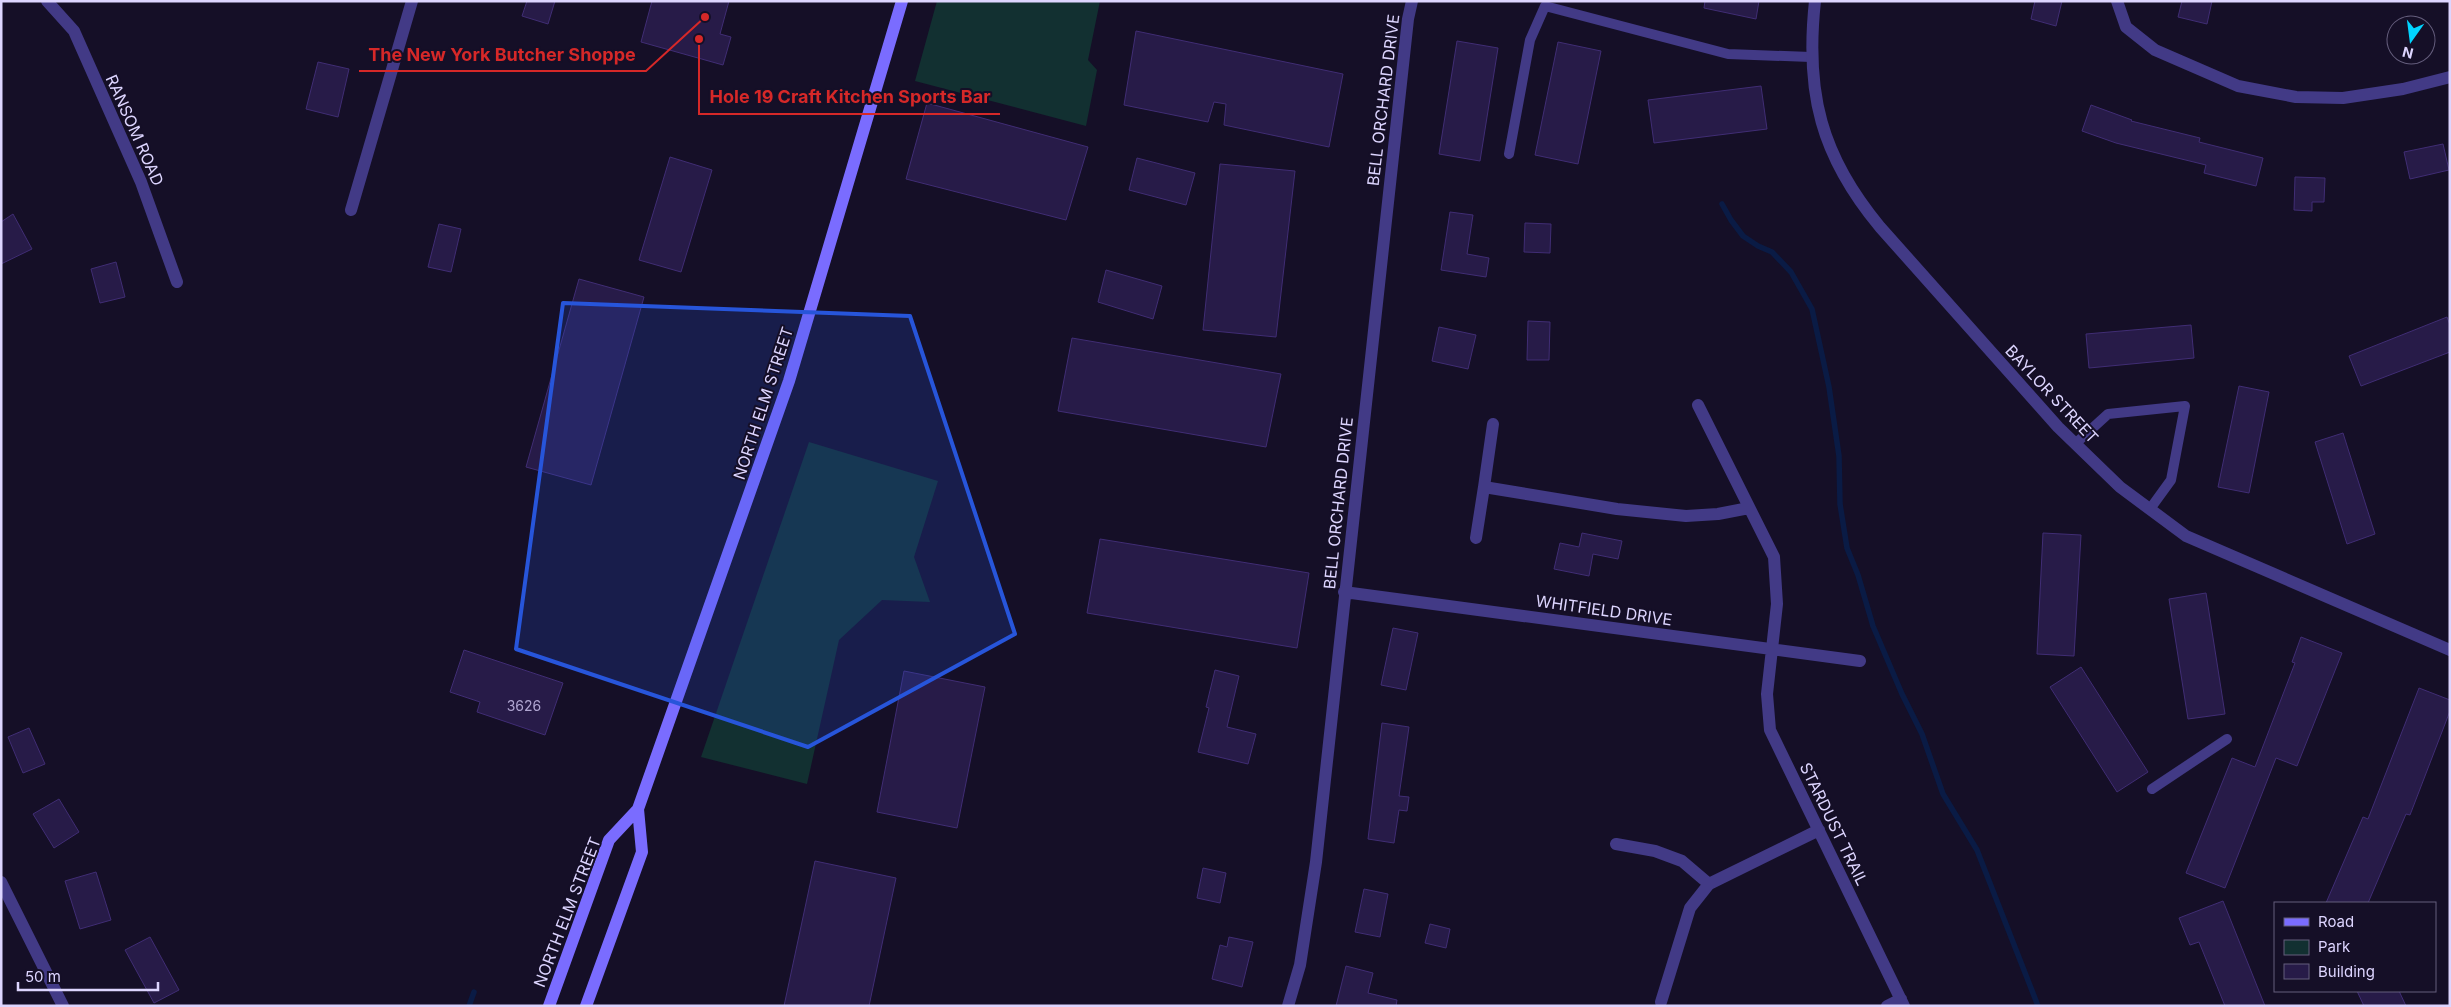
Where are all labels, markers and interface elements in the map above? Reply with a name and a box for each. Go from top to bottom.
street label: BELL ORCHARD DRIVE [1363,13,1403,187]
north arrow [2386,15,2436,65]
callout: The New York Butcher Shoppe [359,38,646,71]
text: The New York Butcher Shoppe [368,44,636,65]
text: N [2401,44,2415,63]
street label: RANSOM ROAD [102,71,168,189]
callout: Hole 19 Craft Kitchen Sports Bar [699,81,1000,114]
text: Hole 19 Craft Kitchen Sports Bar [710,86,990,107]
street label: NORTH ELM STREET [729,324,797,482]
street label: BAYLOR STREET [2001,341,2103,447]
street label: BELL ORCHARD DRIVE [1319,416,1357,590]
street label: WHITFIELD DRIVE [1535,591,1673,629]
house number: 3626 [507,697,541,714]
street label: STARDUST TRAIL [1796,759,1872,889]
street label: NORTH ELM STREET [529,834,605,990]
legend [2274,902,2436,992]
text: Road [2318,912,2354,931]
text: Park [2318,937,2351,956]
scale bar [18,960,158,992]
text: Building [2318,962,2375,981]
text: 50 m [25,967,61,986]

